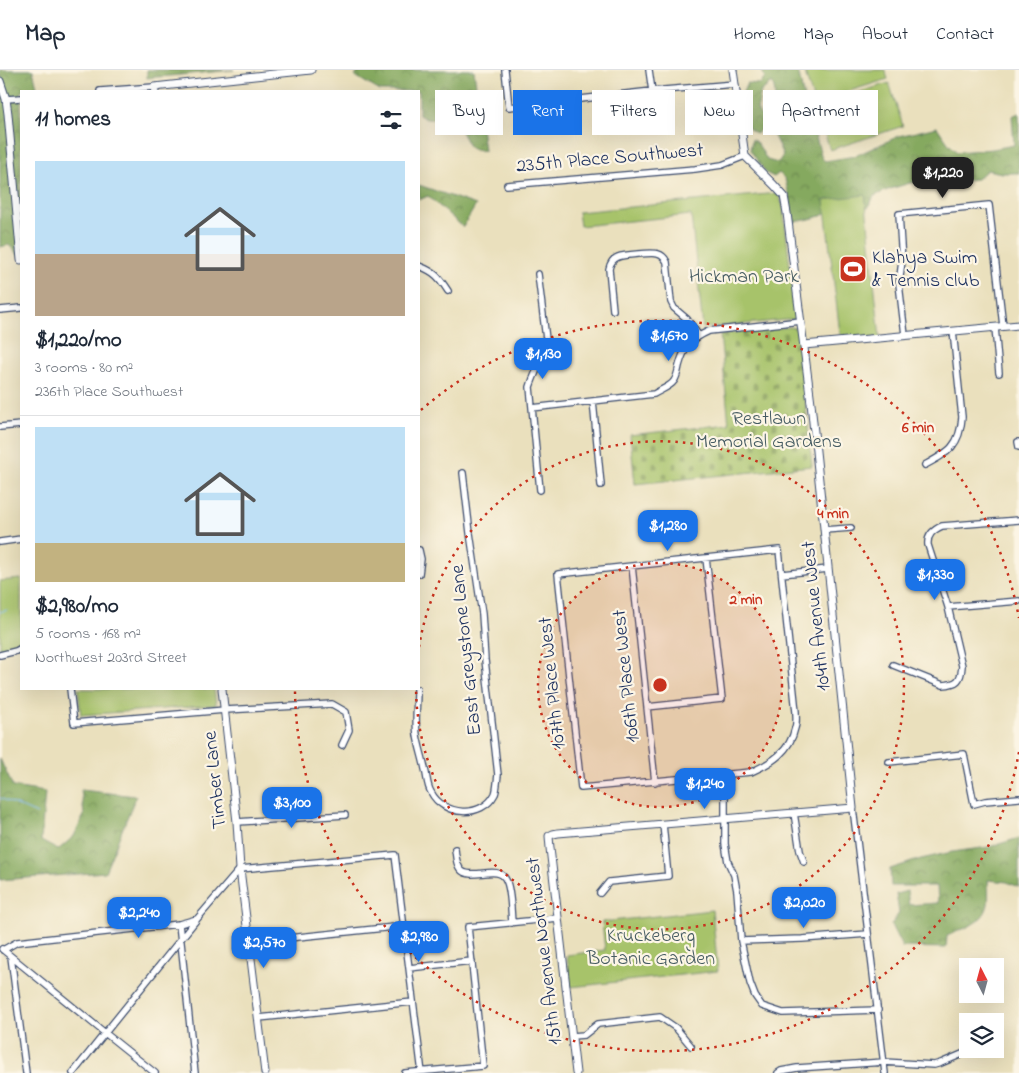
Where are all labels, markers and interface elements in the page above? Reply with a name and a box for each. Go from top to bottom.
text: Map [25,17,66,52]
text: Home [734,22,775,48]
text: Map [803,22,834,48]
text: About [862,22,908,48]
text: Contact [936,22,994,48]
chip: Buy [435,90,503,135]
chip: Rent [513,90,582,135]
chip: Filters [592,90,675,135]
chip: New [685,90,753,135]
chip: Apartment [763,90,878,135]
text: 11 homes [35,105,111,135]
icon: filters [377,106,405,134]
street label: 235th Place Southwest [515,136,705,182]
pin: $1,220 [902,156,984,199]
text: $1,220 [923,161,963,185]
icon: home [175,194,265,284]
place label: Klahya Swim & Tennis club [872,244,980,296]
sports icon: Klahya Swim & Tennis club [838,254,868,284]
park label: Hickman Park [689,263,799,292]
pin: $1,670 [628,320,710,362]
text: $1,670 [650,324,688,348]
text: $1,220/mo [35,326,122,356]
pin: $1,130 [502,338,584,380]
text: $1,130 [525,342,561,366]
text: 3 rooms · 80 m² [35,356,133,380]
text: 236th Place Southwest [35,380,183,404]
park label: Restlawn Memorial Gardens [696,405,842,457]
text: 6 min [901,417,935,439]
icon: home [175,459,265,549]
text: 4 min [816,503,849,525]
pin: $1,280 [627,510,709,552]
text: $1,280 [649,514,687,538]
street label: 104th Avenue West [795,539,839,692]
pin: $1,330 [894,558,976,601]
street label: East Greystone Lane [444,563,490,737]
text: $1,330 [916,563,954,587]
text: 2 min [729,589,763,611]
text: $2,980/mo [35,592,119,622]
street label: 106th Place West [606,608,648,744]
street label: 107th Place West [532,615,574,751]
text: 5 rooms · 168 m² [35,622,141,646]
text: Northwest 203rd Street [35,646,187,670]
centre of rings [651,676,669,694]
street label: Timber Lane [196,730,236,830]
pin: $1,240 [664,768,746,810]
text: $1,240 [686,772,724,796]
pin: $3,100 [251,786,333,829]
text: $3,100 [273,791,311,815]
street label: 15th Avenue Northwest [519,855,571,1047]
pin: $2,020 [763,886,845,929]
text: $2,020 [783,891,825,915]
pin: $2,240 [98,896,180,939]
text: $2,240 [118,901,160,925]
pin: $2,980 [378,920,460,963]
park label: Kruckeberg Botanic Garden [586,922,715,974]
text: $2,980 [400,925,438,949]
pin: $2,570 [223,926,305,969]
text: $2,570 [242,931,286,955]
north arrow [959,958,1004,1002]
map controls [959,958,1004,1058]
button: layers [959,1013,1004,1058]

